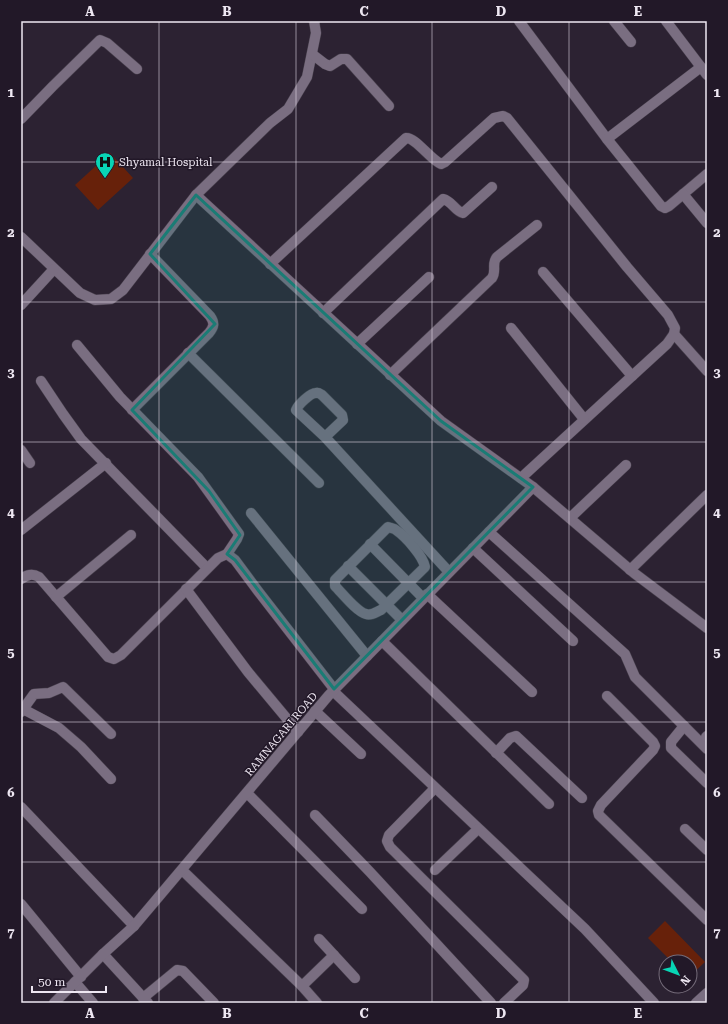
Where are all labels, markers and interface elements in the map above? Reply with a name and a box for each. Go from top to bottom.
text: A [85,4,95,19]
text: B [222,4,232,19]
text: C [359,4,369,19]
text: D [496,4,506,19]
text: E [634,4,642,19]
text: 1 [7,85,15,100]
text: 1 [713,85,721,100]
hospital icon: Shyamal Hospital [94,151,116,179]
place label: Shyamal Hospital [119,156,213,169]
text: 2 [7,225,15,240]
text: 2 [713,225,721,240]
text: 3 [7,365,15,380]
text: 3 [713,365,721,380]
text: 4 [7,505,15,520]
text: 4 [713,505,721,520]
text: 5 [7,645,15,660]
text: 5 [713,645,721,660]
street label: RAMNAGARI ROAD [243,690,320,779]
text: 6 [7,785,15,800]
text: 6 [713,785,721,800]
text: 7 [7,925,15,940]
text: 7 [713,925,721,940]
north arrow [658,954,698,994]
scale bar [32,968,106,994]
text: N [677,973,693,988]
text: 50 m [38,975,65,989]
text: A [85,1006,95,1021]
text: B [222,1006,232,1021]
text: C [359,1006,369,1021]
text: D [496,1006,506,1021]
text: E [634,1006,642,1021]

